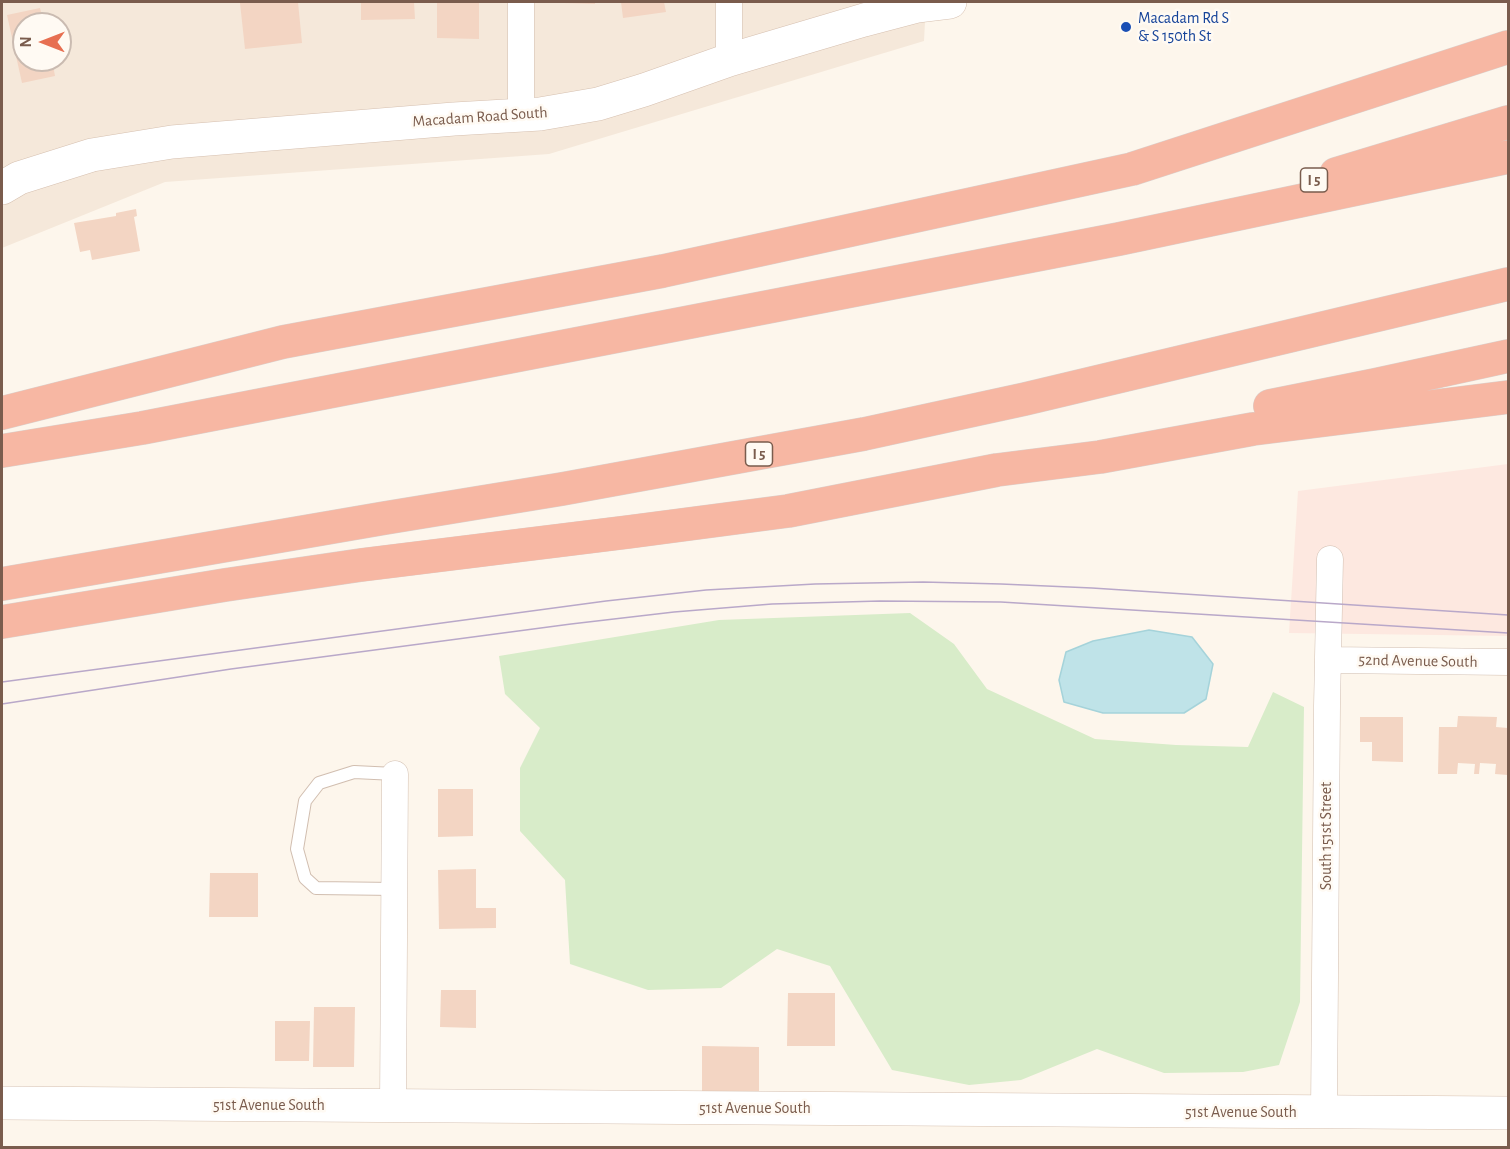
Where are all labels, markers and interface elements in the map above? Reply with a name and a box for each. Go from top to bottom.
place label: Macadam Rd S & S 150th St [1138,8,1229,46]
north arrow [12,12,72,72]
marker: Macadam Rd S & S 150th St [1119,20,1133,34]
text: N [18,36,34,48]
street label: Macadam Road South [412,103,548,131]
road number: I 5 [1300,168,1328,192]
road number: I 5 [746,442,772,466]
street label: 52nd Avenue South [1358,650,1478,672]
street label: South 151st Street [1316,782,1336,890]
street label: 51st Avenue South [213,1095,325,1115]
street label: 51st Avenue South [699,1098,811,1118]
street label: 51st Avenue South [1185,1102,1297,1122]

